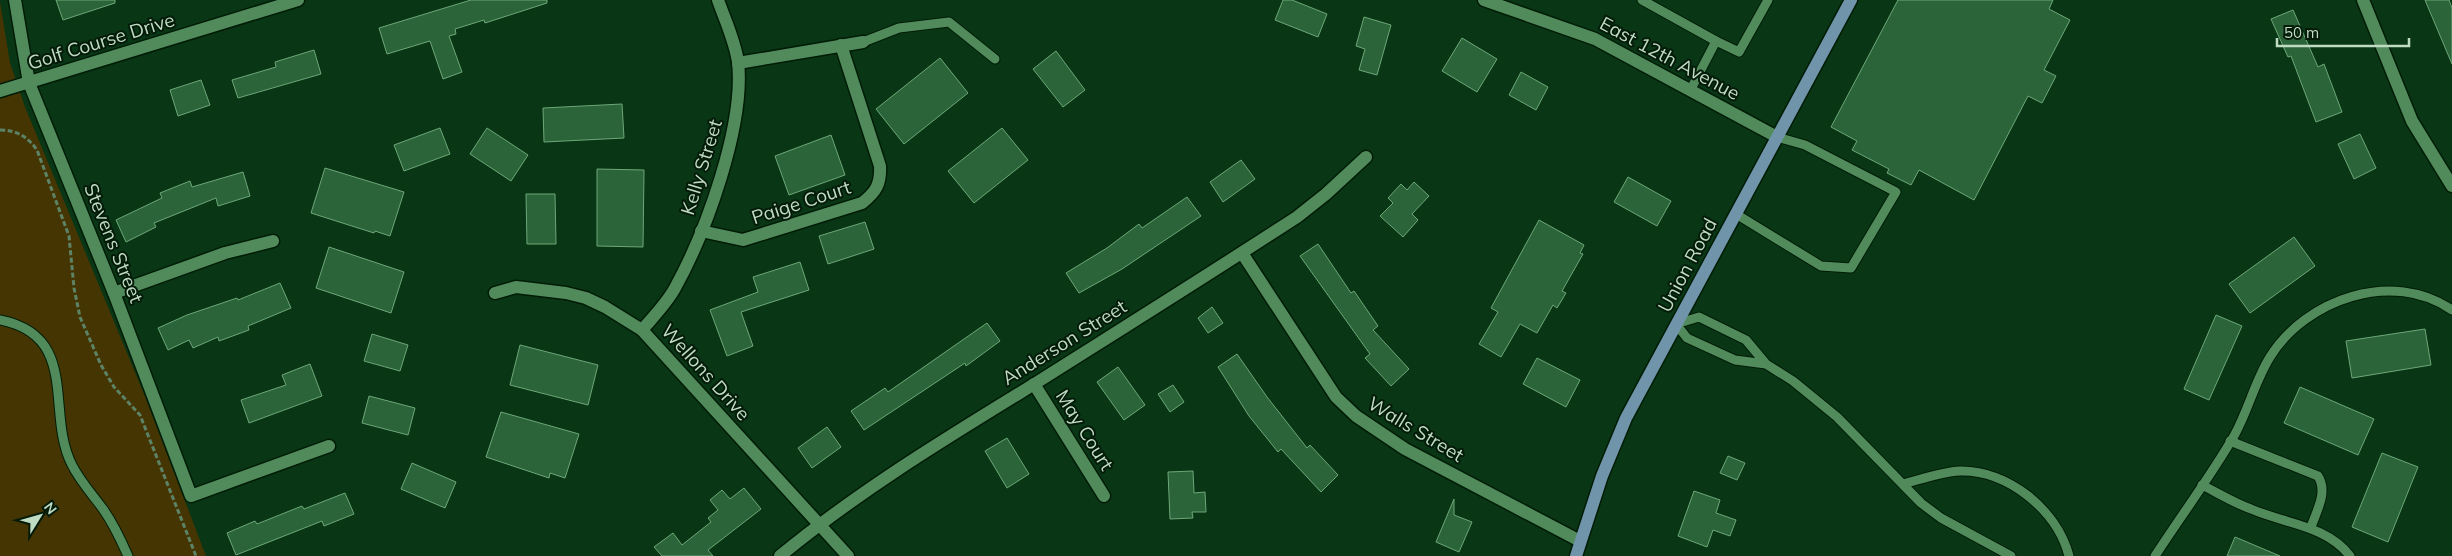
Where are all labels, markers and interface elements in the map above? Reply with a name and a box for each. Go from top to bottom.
street label: Golf Course Drive [25,7,177,75]
street label: East 12th Avenue [1596,11,1744,105]
scale bar [2277,15,2410,47]
text: 50 m [2284,23,2319,42]
street label: Kelly Street [675,116,727,218]
street label: Paige Court [748,175,854,229]
street label: Stevens Street [79,180,149,307]
street label: Union Road [1652,214,1722,316]
street label: Anderson Street [997,294,1131,390]
street label: Wellons Drive [656,319,756,425]
street label: May Court [1051,385,1119,475]
street label: Walls Street [1364,391,1469,467]
north arrow [15,491,65,541]
text: N [40,499,61,518]

